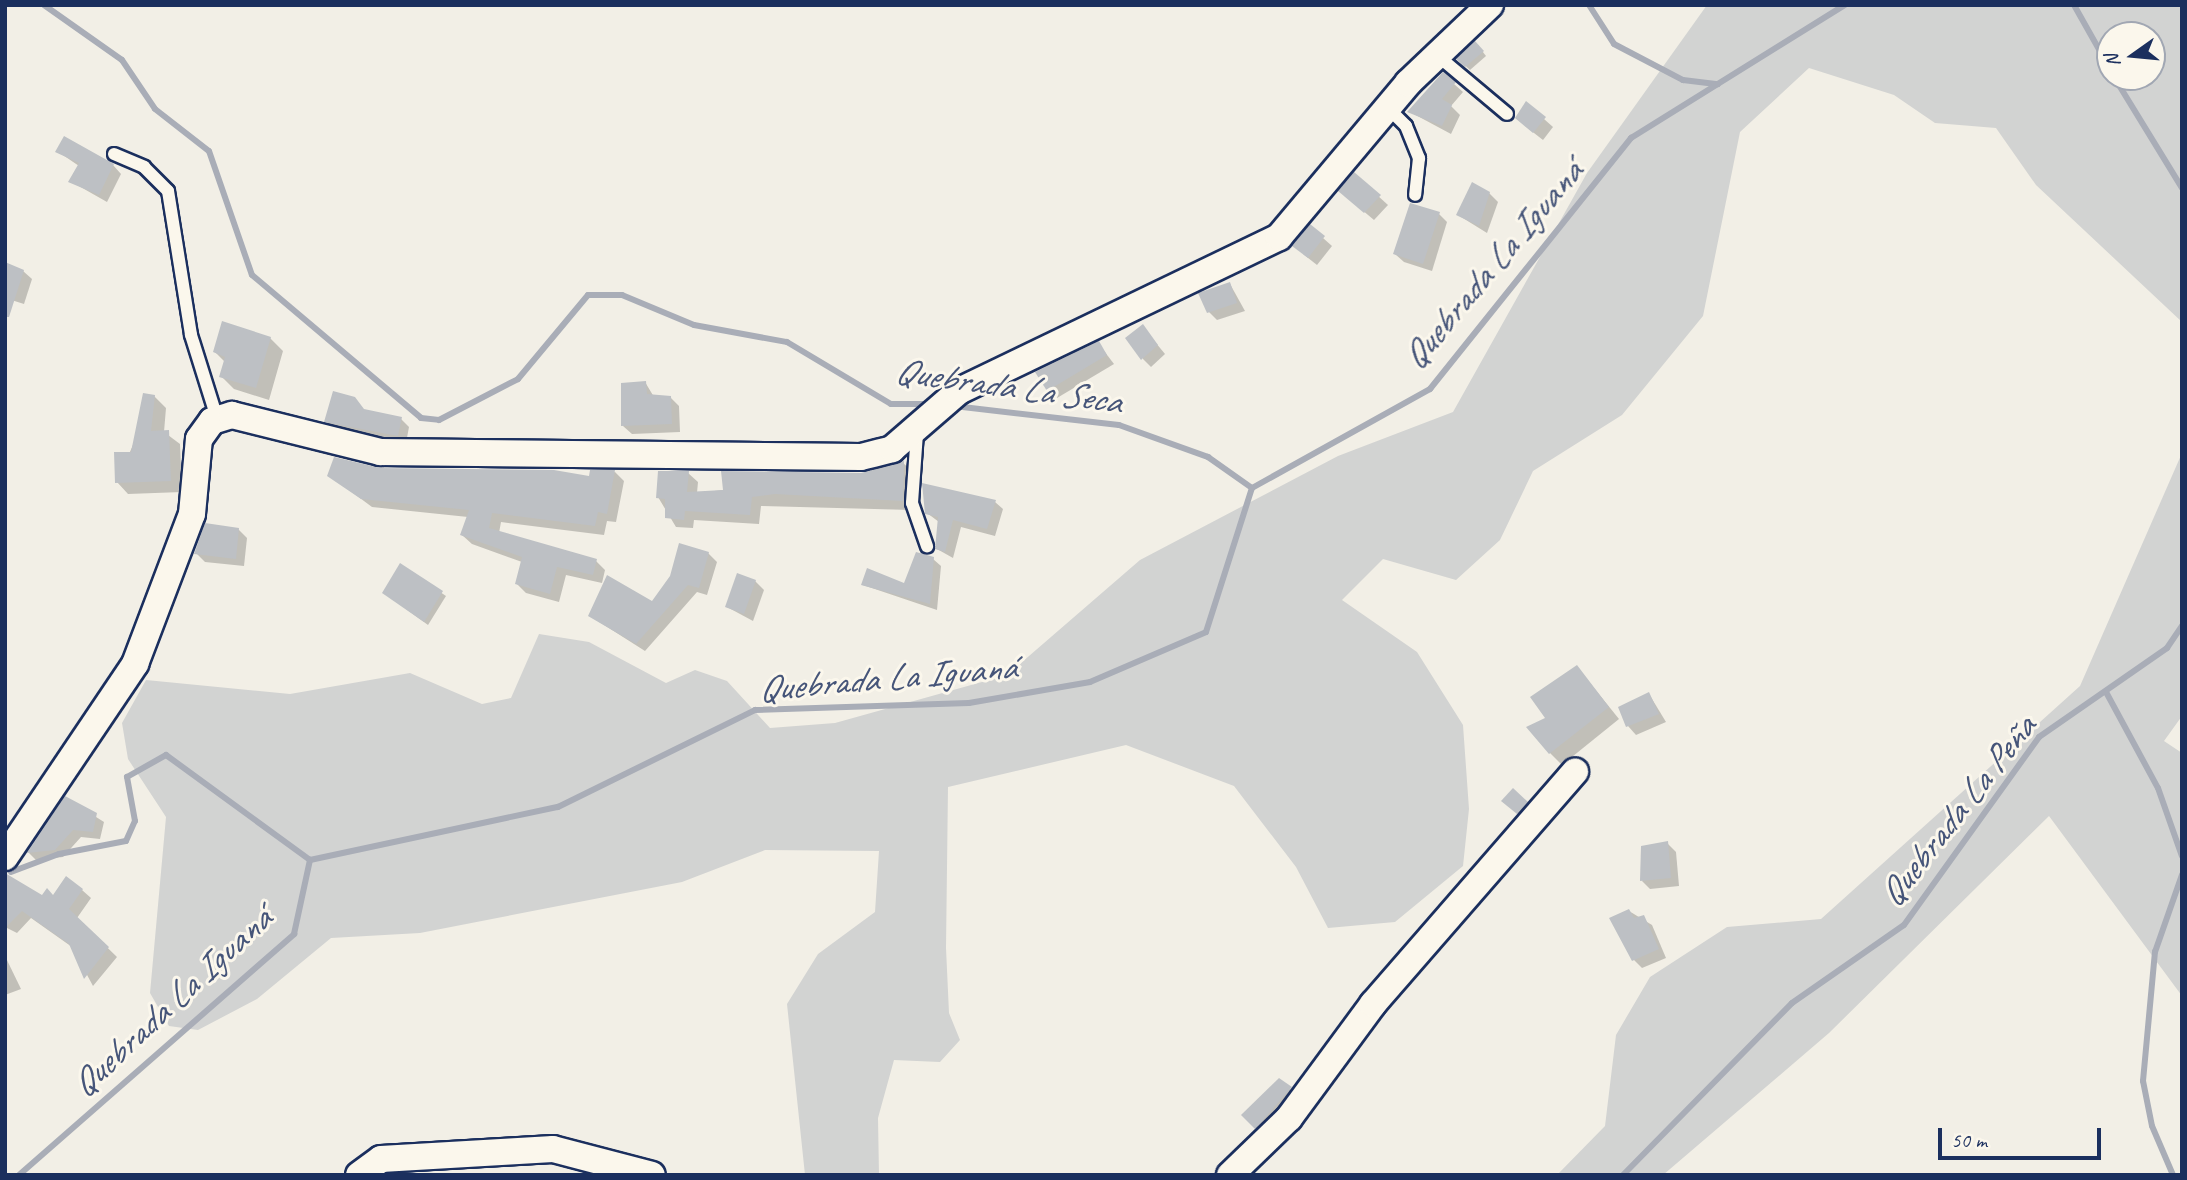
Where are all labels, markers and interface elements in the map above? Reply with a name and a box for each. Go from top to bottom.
north arrow [2096,21,2166,91]
text: N [2100,52,2126,70]
water label: Quebrada La Iguaná [1392,152,1592,378]
water label: Quebrada La Seca [893,348,1123,424]
water label: Quebrada La Iguaná [756,645,1018,711]
water label: Quebrada La Peña [1868,706,2046,916]
water label: Quebrada La Iguaná [61,898,281,1106]
scale bar [1942,1114,2105,1158]
text: 50 m [1951,1127,1987,1153]

